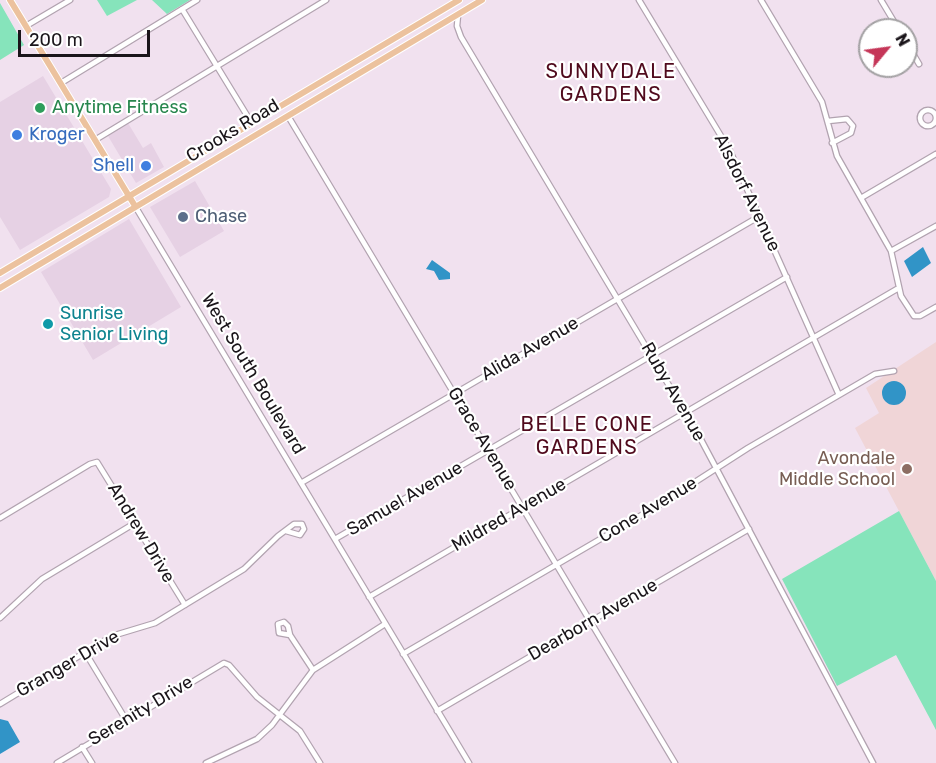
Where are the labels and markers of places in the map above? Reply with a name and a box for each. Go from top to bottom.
place label: Anytime Fitness [52,97,188,119]
marker: Anytime Fitness [33,101,47,115]
place label: Kroger [29,124,84,146]
marker: Kroger [10,128,24,142]
place label: Shell [93,155,134,177]
marker: Shell [139,159,153,173]
place label: Chase [195,206,247,228]
marker: Chase [176,210,190,224]
place label: Sunrise Senior Living [60,303,169,346]
marker: Sunrise Senior Living [41,317,55,331]
place label: Avondale Middle School [779,448,895,490]
marker: Avondale Middle School [900,462,914,476]

